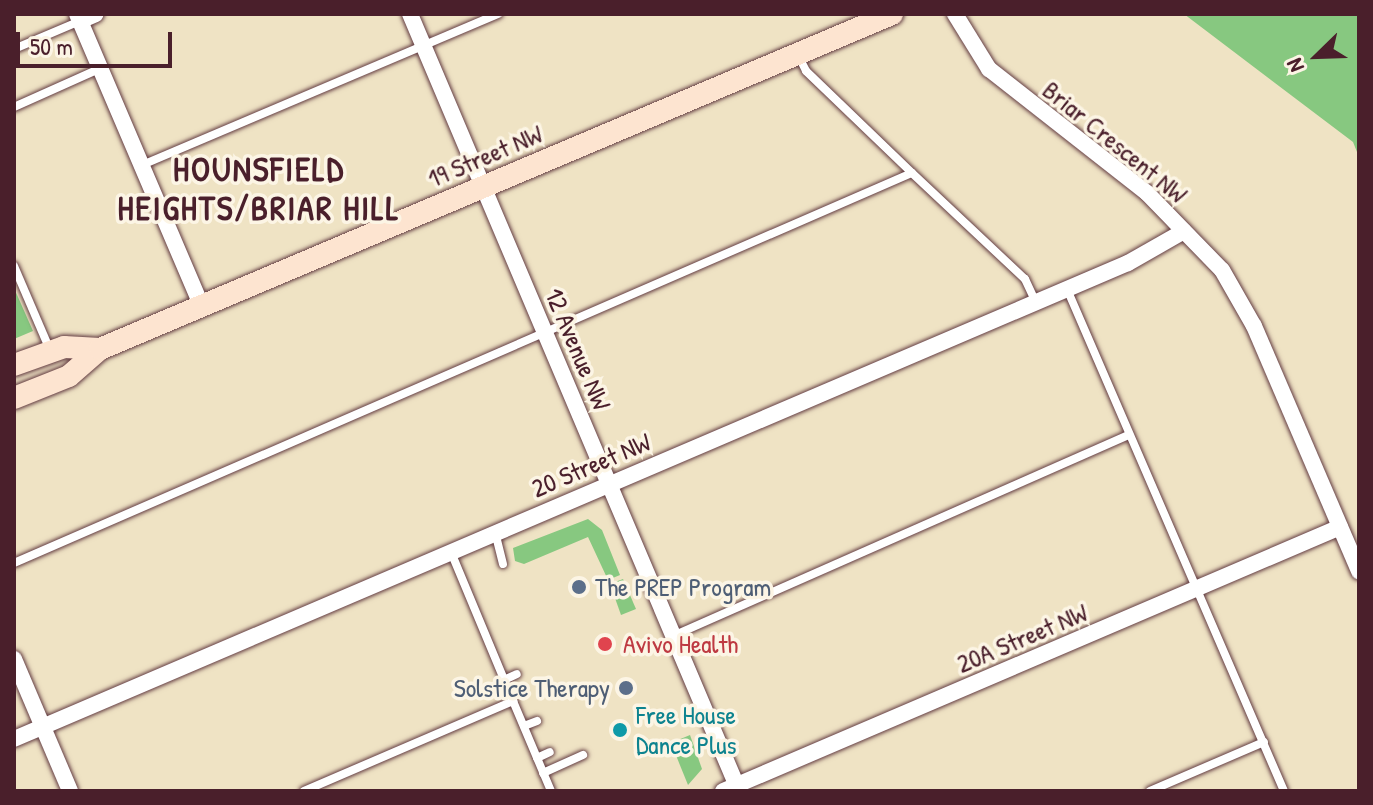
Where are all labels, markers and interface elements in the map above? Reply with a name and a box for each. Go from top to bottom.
scale bar [20,16,176,66]
north arrow [1277,16,1357,96]
text: 50 m [30,30,73,62]
text: N [1279,54,1311,77]
street label: Briar Crescent NW [1036,74,1194,210]
street label: 19 Street NW [423,118,547,194]
district label: HOUNSFIELD HEIGHTS/BRIAR HILL [118,149,400,228]
street label: 12 Avenue NW [538,283,618,415]
street label: 20 Street NW [527,426,655,504]
place label: The PREP Program [595,571,771,603]
marker: The PREP Program [570,578,588,596]
street label: 20A Street NW [952,597,1092,679]
place label: Avivo Health [623,628,738,660]
marker: Avivo Health [594,633,616,655]
place label: Solstice Therapy [454,672,610,704]
marker: Solstice Therapy [617,679,635,697]
place label: Free House Dance Plus [636,699,737,760]
marker: Free House Dance Plus [611,721,629,739]

